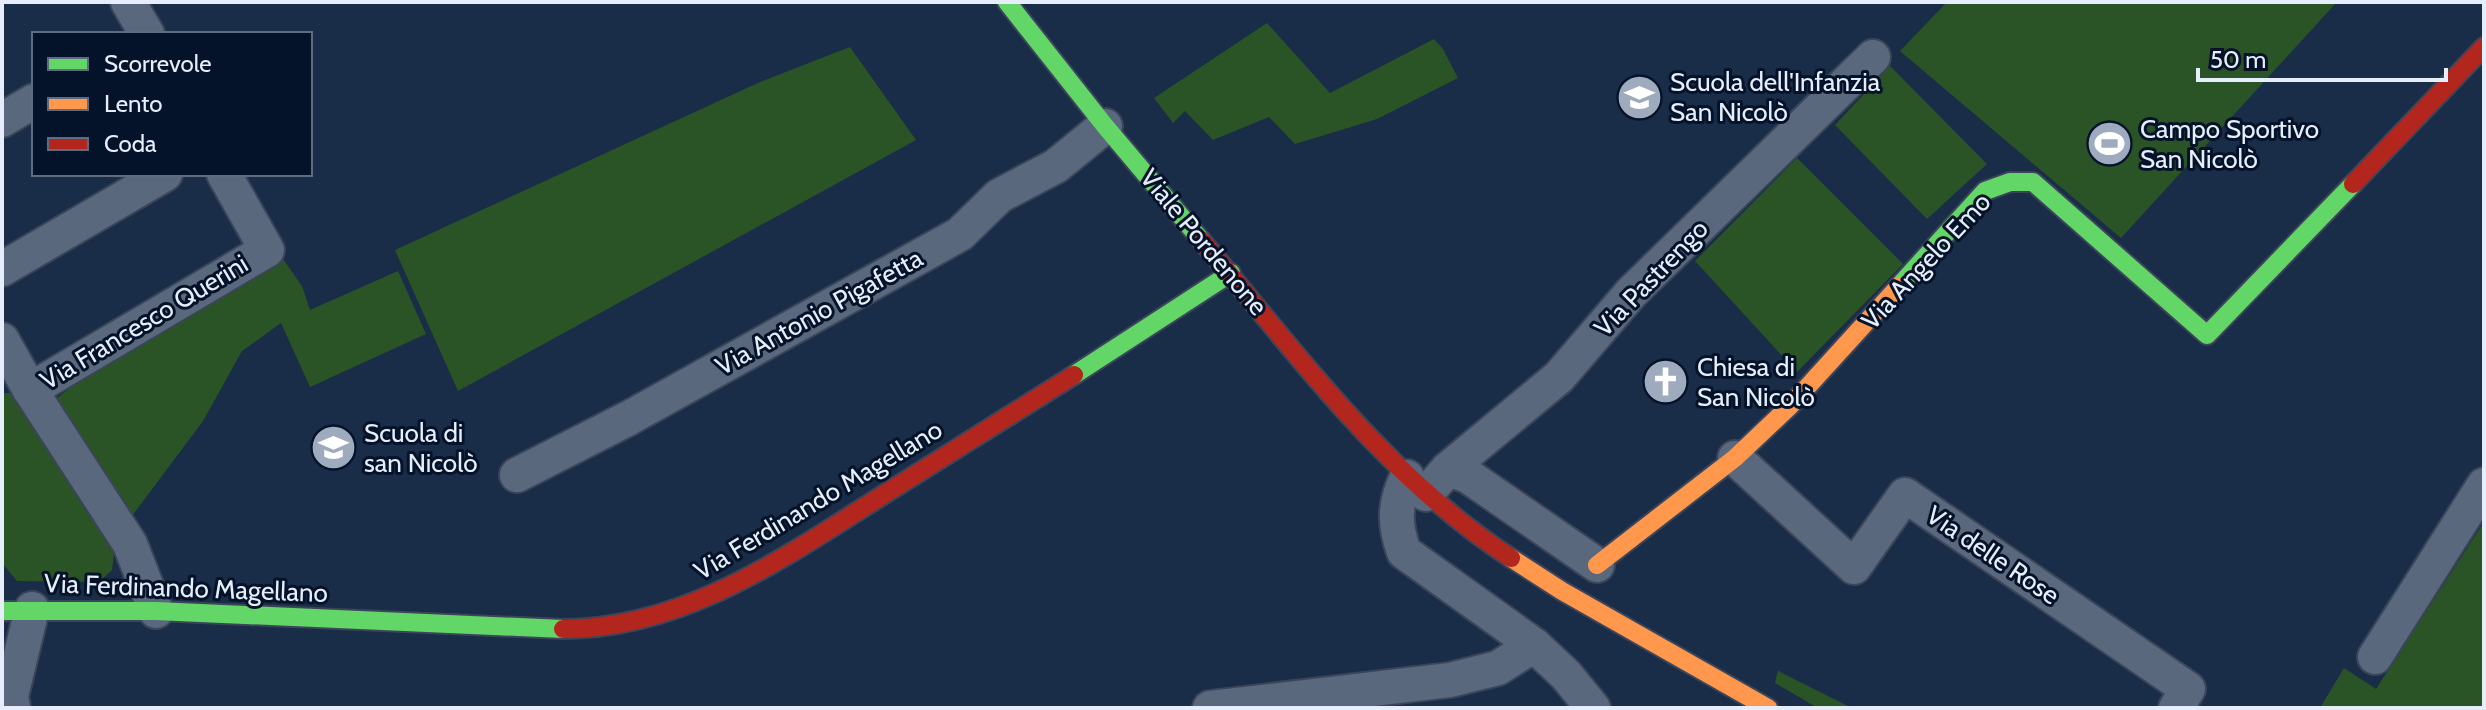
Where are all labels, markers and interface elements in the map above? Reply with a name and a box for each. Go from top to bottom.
legend [32,32,312,176]
scale bar [2198,32,2446,82]
text: 50 m [2210,45,2266,74]
text: Scorrevole [104,49,212,78]
place label: Scuola dell'Infanzia San Nicolò [1670,66,1881,128]
school or university icon: Scuola dell'Infanzia San Nicolò [1615,73,1663,121]
text: Lento [104,89,163,118]
place label: Campo Sportivo San Nicolò [2140,113,2319,175]
sports icon: Campo Sportivo San Nicolò [2085,120,2133,168]
text: Coda [104,129,157,158]
street label: Viale Pordenone [1133,162,1275,322]
street label: Via Angelo Emo [1855,186,1997,336]
street label: Via Pastrengo [1587,213,1715,343]
street label: Via Antonio Pigafetta [710,242,928,382]
street label: Via Francesco Querini [34,247,254,397]
place label: Chiesa di San Nicolò [1697,351,1815,413]
church icon: Chiesa di San Nicolò [1642,358,1690,406]
street label: Via Ferdinando Magellano [688,413,948,587]
place label: Scuola di san Nicolò [364,417,477,479]
school or university icon: Scuola di san Nicolò [309,424,357,472]
street label: Via delle Rose [1920,499,2066,611]
street label: Via Ferdinando Magellano [44,567,328,609]

